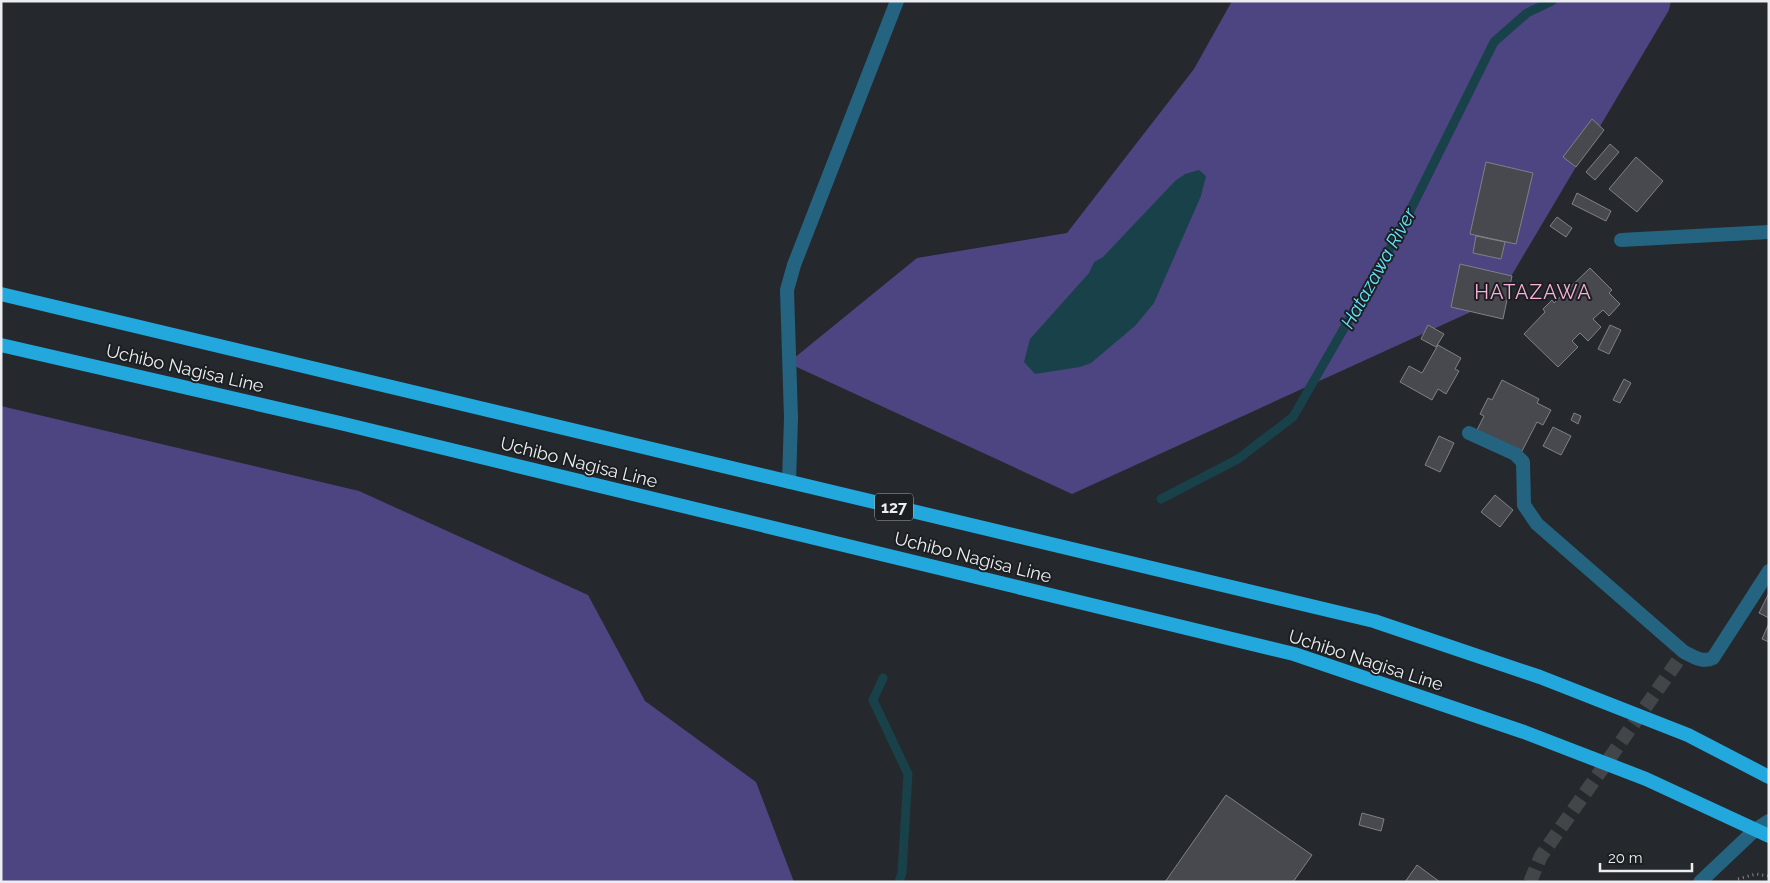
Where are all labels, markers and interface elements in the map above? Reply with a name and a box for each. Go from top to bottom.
water label: Hatazawa River [1336,203,1421,332]
district label: HATAZAWA [1474,280,1592,304]
street label: Uchibo Nagisa Line [104,340,266,396]
street label: Uchibo Nagisa Line [498,432,660,492]
road number: 127 [875,494,913,520]
street label: Uchibo Nagisa Line [892,527,1054,587]
street label: Uchibo Nagisa Line [1286,625,1446,695]
scale bar [1600,840,1692,872]
text: 20 m [1608,849,1643,867]

